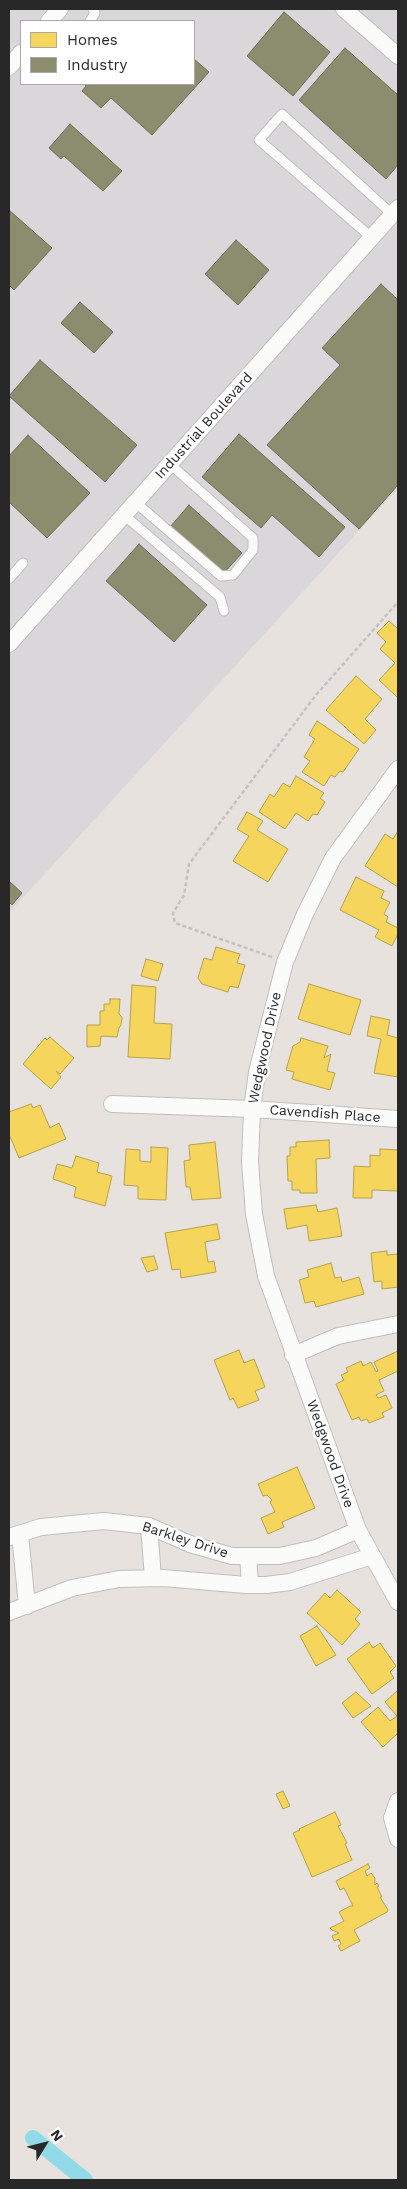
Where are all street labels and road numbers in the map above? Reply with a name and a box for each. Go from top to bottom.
street label: Industrial Boulevard [152,369,256,483]
street label: Wedgwood Drive [245,991,285,1105]
street label: Cavendish Place [269,1102,381,1126]
street label: Wedgwood Drive [303,1398,357,1510]
street label: Barkley Drive [140,1518,230,1562]

